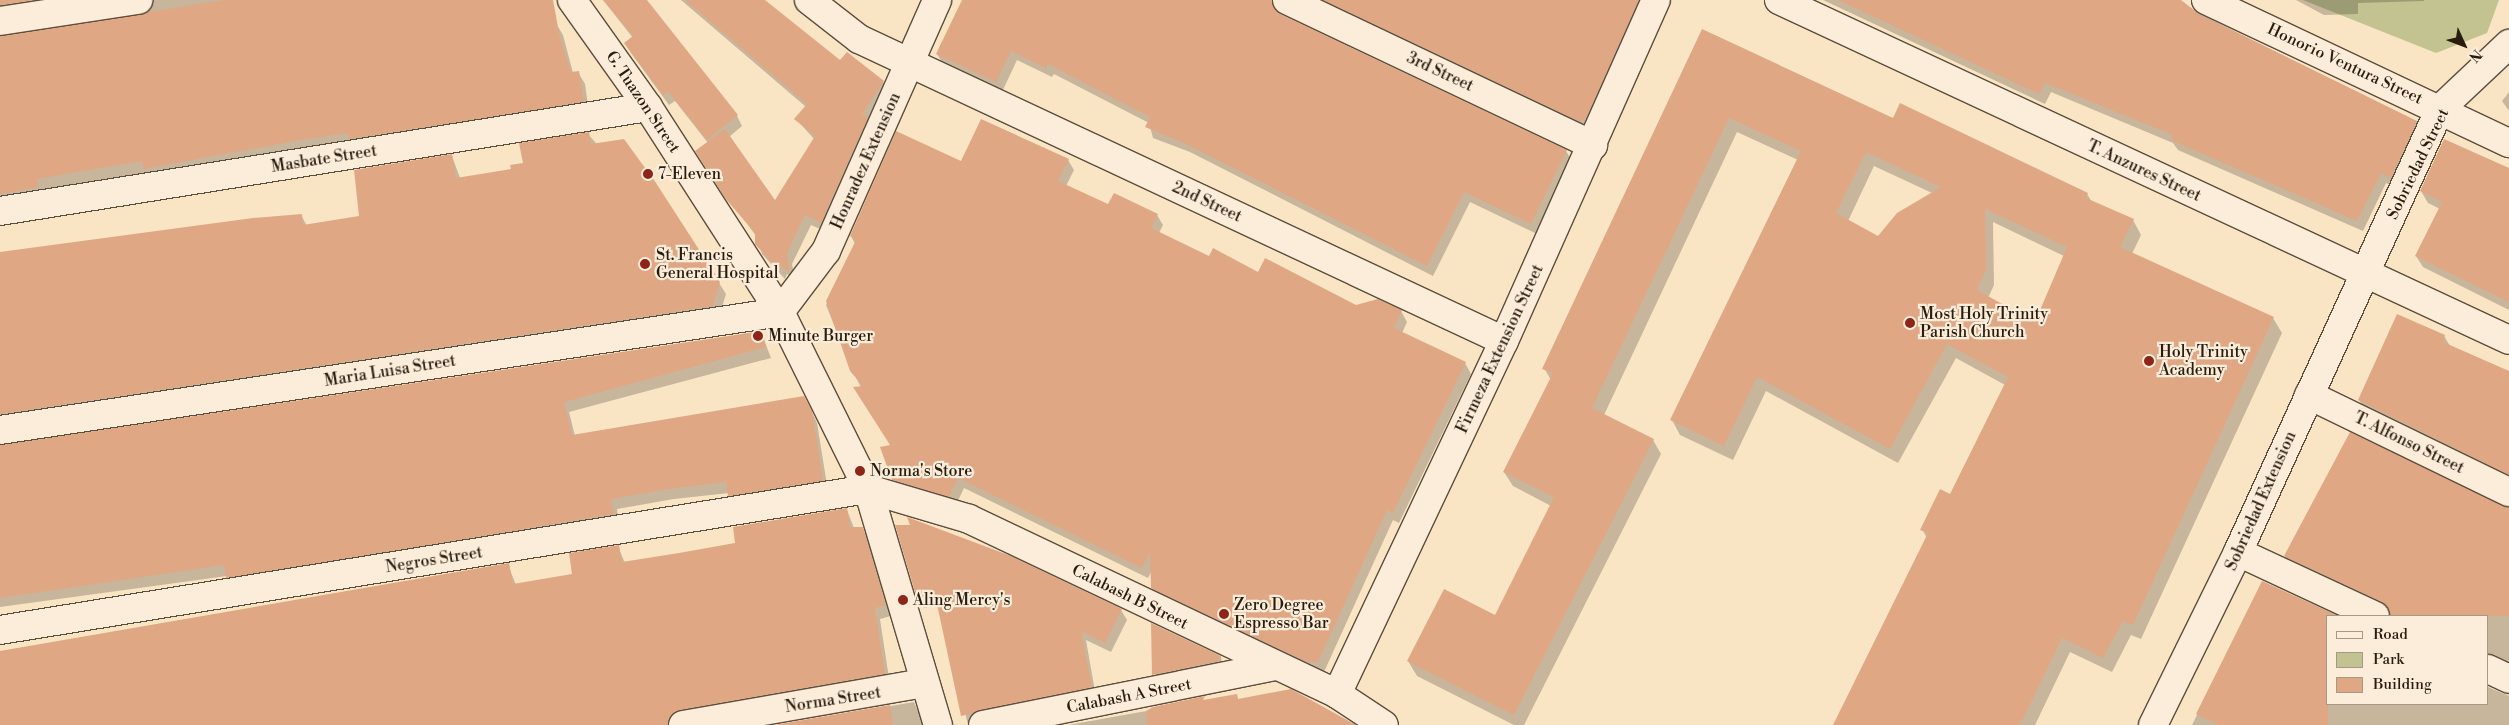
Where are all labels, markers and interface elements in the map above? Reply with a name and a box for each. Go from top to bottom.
street label: Honorio Ventura Street [2264,20,2426,108]
north arrow [2439,20,2489,70]
text: N [2465,45,2485,65]
street label: G. Tuazon Street [602,47,684,157]
street label: 3rd Street [1404,48,1476,96]
street label: Honradez Extension [827,90,905,232]
street label: Sobriedad Street [2383,105,2453,223]
street label: T. Anzures Street [2084,136,2204,206]
street label: Masbate Street [270,141,378,177]
place label: 7-Eleven [658,164,721,184]
marker: 7-Eleven [642,168,654,180]
street label: 2nd Street [1169,178,1245,226]
place label: St. Francis General Hospital [656,245,778,283]
marker: St. Francis General Hospital [638,257,652,271]
street label: Firmeza Extension Street [1452,262,1548,436]
place label: Most Holy Trinity Parish Church [1920,304,2048,342]
marker: Most Holy Trinity Parish Church [1904,317,1916,329]
place label: Minute Burger [768,326,873,346]
marker: Minute Burger [752,330,764,342]
place label: Holy Trinity Academy [2159,342,2248,380]
street label: Maria Luisa Street [323,351,457,391]
marker: Holy Trinity Academy [2143,355,2155,367]
street label: T. Alfonso Street [2351,408,2467,478]
street label: Sobriedad Extension [2222,428,2300,574]
place label: Norma's Store [870,461,972,481]
marker: Norma's Store [854,465,866,477]
street label: Negros Street [384,543,484,577]
street label: Calabash B Street [1069,561,1191,633]
place label: Aling Mercy's [913,590,1011,610]
marker: Aling Mercy's [897,594,909,606]
place label: Zero Degree Espresso Bar [1234,595,1329,633]
marker: Zero Degree Espresso Bar [1218,608,1230,620]
legend [2326,615,2489,705]
text: Road [2373,625,2408,644]
text: Park [2373,650,2404,669]
street label: Calabash A Street [1065,674,1193,718]
text: Building [2373,675,2432,694]
street label: Norma Street [784,683,882,717]

